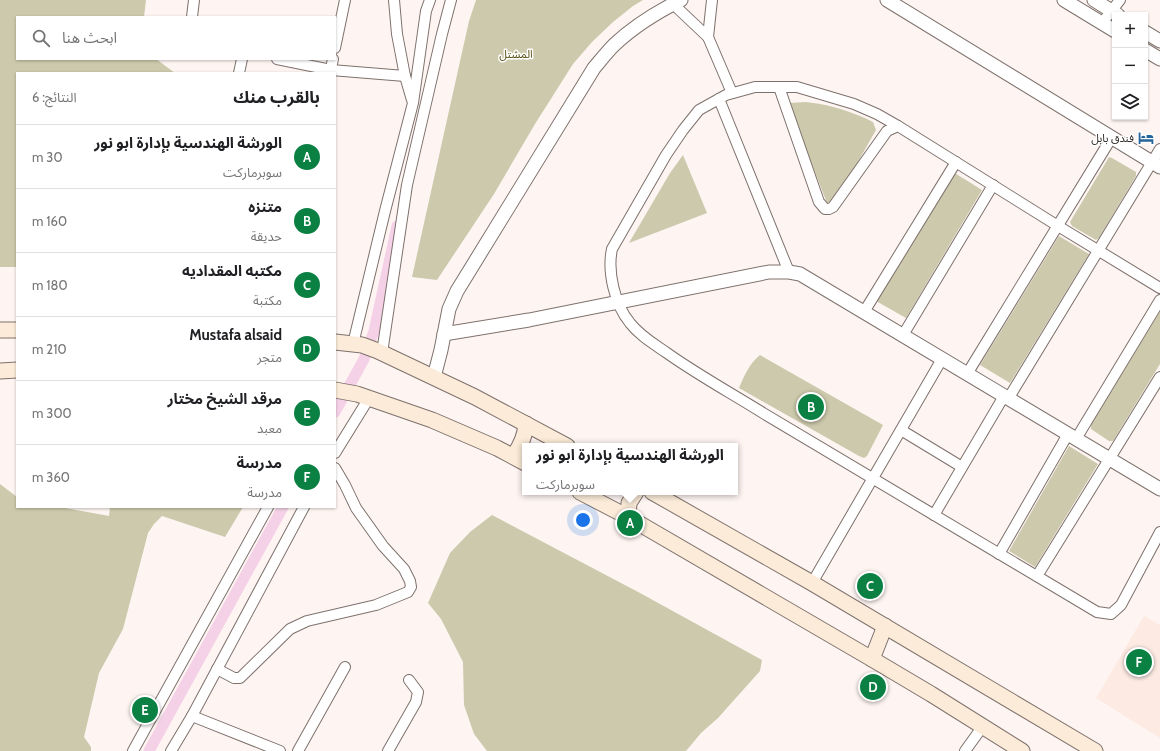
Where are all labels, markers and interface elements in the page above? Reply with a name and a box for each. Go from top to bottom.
map controls [1112,12,1148,120]
button: + [1112,12,1148,48]
search box [16,16,336,60]
icon: search [30,27,52,49]
text: ابحث هنا [62,29,117,47]
park label: المشتل [499,47,533,61]
button: − [1112,48,1148,84]
button: layers [1112,84,1148,120]
text: بالقرب منك [233,87,320,107]
text: النتائج: 6 [32,89,77,105]
hotel icon: فندق بابل [1137,129,1155,147]
place label: فندق بابل [1091,131,1134,145]
text: الورشة الهندسية بإدارة ابو نور [94,134,282,152]
text: 30 m [32,149,62,165]
text: A [303,149,311,165]
text: سوبرماركت [223,164,282,180]
text: متنزه [248,198,282,216]
text: 160 m [32,213,67,229]
text: B [303,213,311,229]
text: حديقة [251,228,282,244]
text: مكتبه المقداديه [182,262,282,280]
text: 180 m [32,277,68,293]
text: C [303,277,311,293]
text: مكتبة [253,292,282,308]
text: Mustafa alsaid [189,326,282,344]
text: 210 m [32,341,66,357]
text: D [302,341,312,357]
text: متجر [257,349,282,365]
text: مرقد الشيخ مختار [167,390,282,408]
pin: B [798,392,824,422]
text: 300 m [32,405,72,421]
text: E [303,405,311,421]
text: معبد [257,420,282,436]
popup [522,443,738,495]
text: الورشة الهندسية بإدارة ابو نور [536,446,724,464]
text: مدرسة [236,454,282,472]
text: 360 m [32,469,70,485]
text: F [304,469,310,485]
text: سوبرماركت [536,476,595,492]
text: مدرسة [247,484,282,500]
pin: A [617,508,643,538]
your location [573,510,593,530]
pin: C [857,571,883,601]
pin: F [1126,647,1152,677]
pin: D [860,672,886,702]
pin: E [132,695,158,725]

